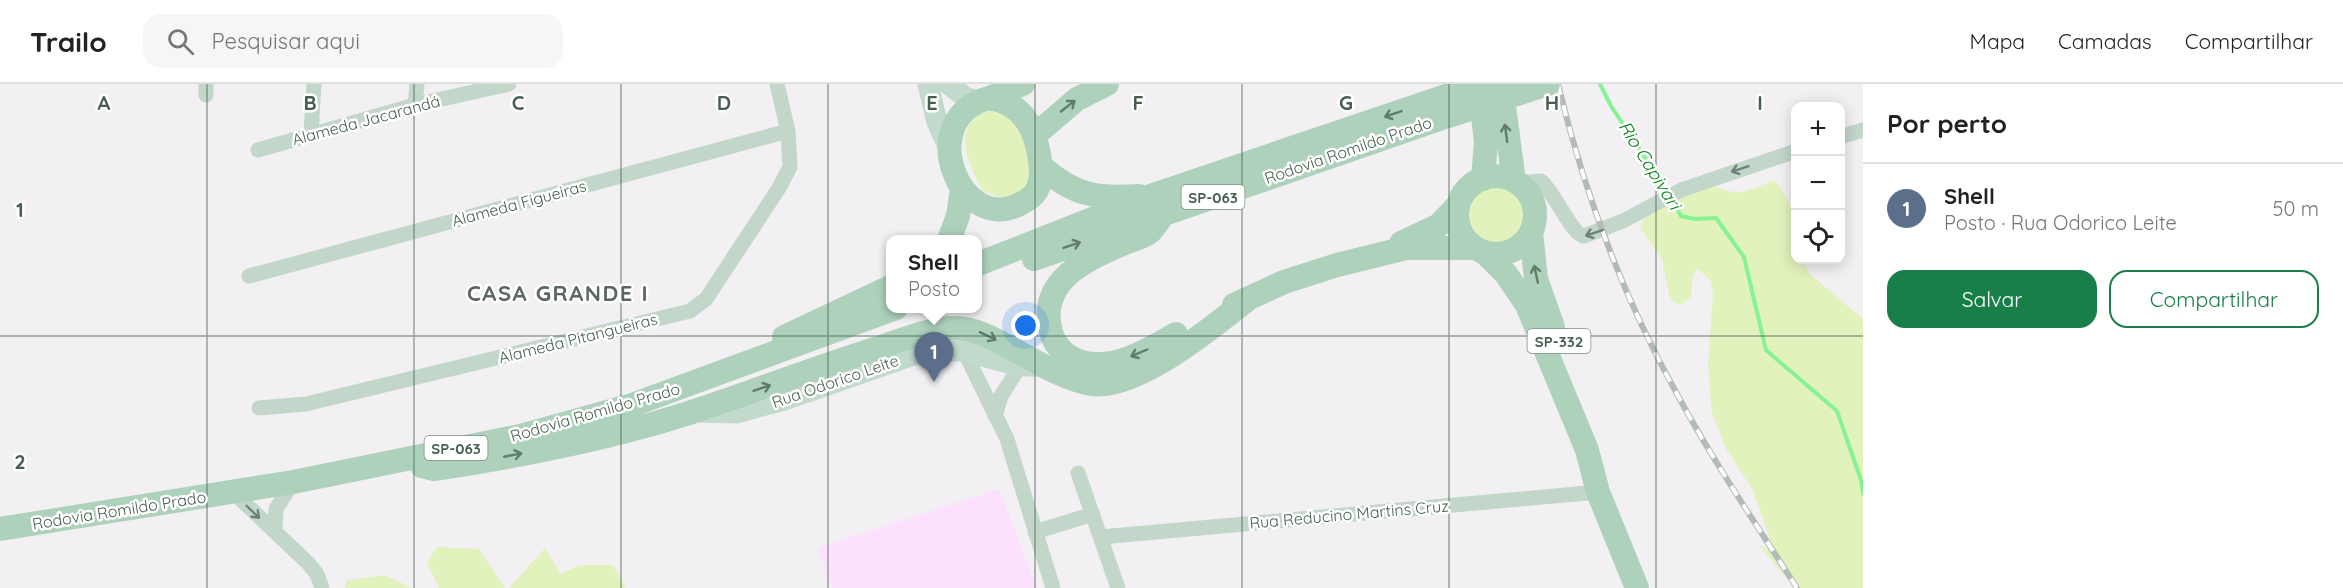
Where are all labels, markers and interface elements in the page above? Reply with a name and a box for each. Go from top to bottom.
search box [143,14,563,68]
text: Trailo [30,24,107,59]
icon: search [164,25,197,58]
text: Pesquisar aqui [212,27,360,55]
text: Mapa [1970,28,2025,54]
text: Camadas [2058,28,2152,54]
text: Compartilhar [2185,28,2313,54]
text: A [98,90,111,115]
text: B [303,90,317,115]
text: C [512,90,525,115]
text: D [717,90,731,115]
text: E [926,90,938,115]
text: F [1132,90,1144,115]
text: G [1339,90,1353,115]
text: H [1545,90,1559,115]
text: I [1757,90,1763,115]
street label: Alameda Jacarandá [290,91,442,149]
one-way arrow [1060,99,1076,112]
map controls [1791,102,1845,264]
button: + [1791,102,1845,156]
text: Por perto [1887,107,2007,140]
one-way arrow [1384,109,1403,120]
street label: Rodovia Romildo Prado [1262,112,1434,188]
water label: Rio Capivari [1614,116,1687,215]
one-way arrow [1500,123,1511,143]
button: − [1791,156,1845,210]
one-way arrow [1731,164,1750,175]
street label: Alameda Figueiras [450,175,588,231]
text: Shell [1944,182,1995,210]
road number: SP-063 [1182,185,1244,209]
text: 1 [1903,196,1910,221]
text: 50 m [2273,196,2319,221]
text: 1 [16,197,24,222]
button: locate [1791,210,1845,264]
text: Posto · Rua Odorico Leite [1944,210,2177,235]
one-way arrow [1585,228,1604,239]
popup [886,235,982,313]
one-way arrow [1063,239,1081,250]
text: Shell [908,248,959,276]
one-way arrow [1530,265,1541,284]
button: Salvar [1887,270,2097,328]
button: Compartilhar [2109,270,2319,328]
text: Posto [908,276,960,301]
district label: CASA GRANDE I [467,279,649,307]
street label: Alameda Pitangueiras [496,309,660,367]
your location [1011,311,1040,340]
road number: SP-332 [1528,329,1590,353]
one-way arrow [978,331,996,342]
pin: 1 [914,332,954,382]
one-way arrow [1131,348,1149,359]
street label: Rua Odorico Leite [769,350,901,412]
street label: Rodovia Romildo Prado [508,378,682,446]
one-way arrow [752,381,770,392]
road number: SP-063 [424,436,488,460]
text: 2 [14,449,26,474]
one-way arrow [502,449,522,460]
street label: Rodovia Romildo Prado [31,486,207,534]
street label: Rua Reducino Martins Cruz [1249,495,1449,533]
one-way arrow [245,505,260,519]

